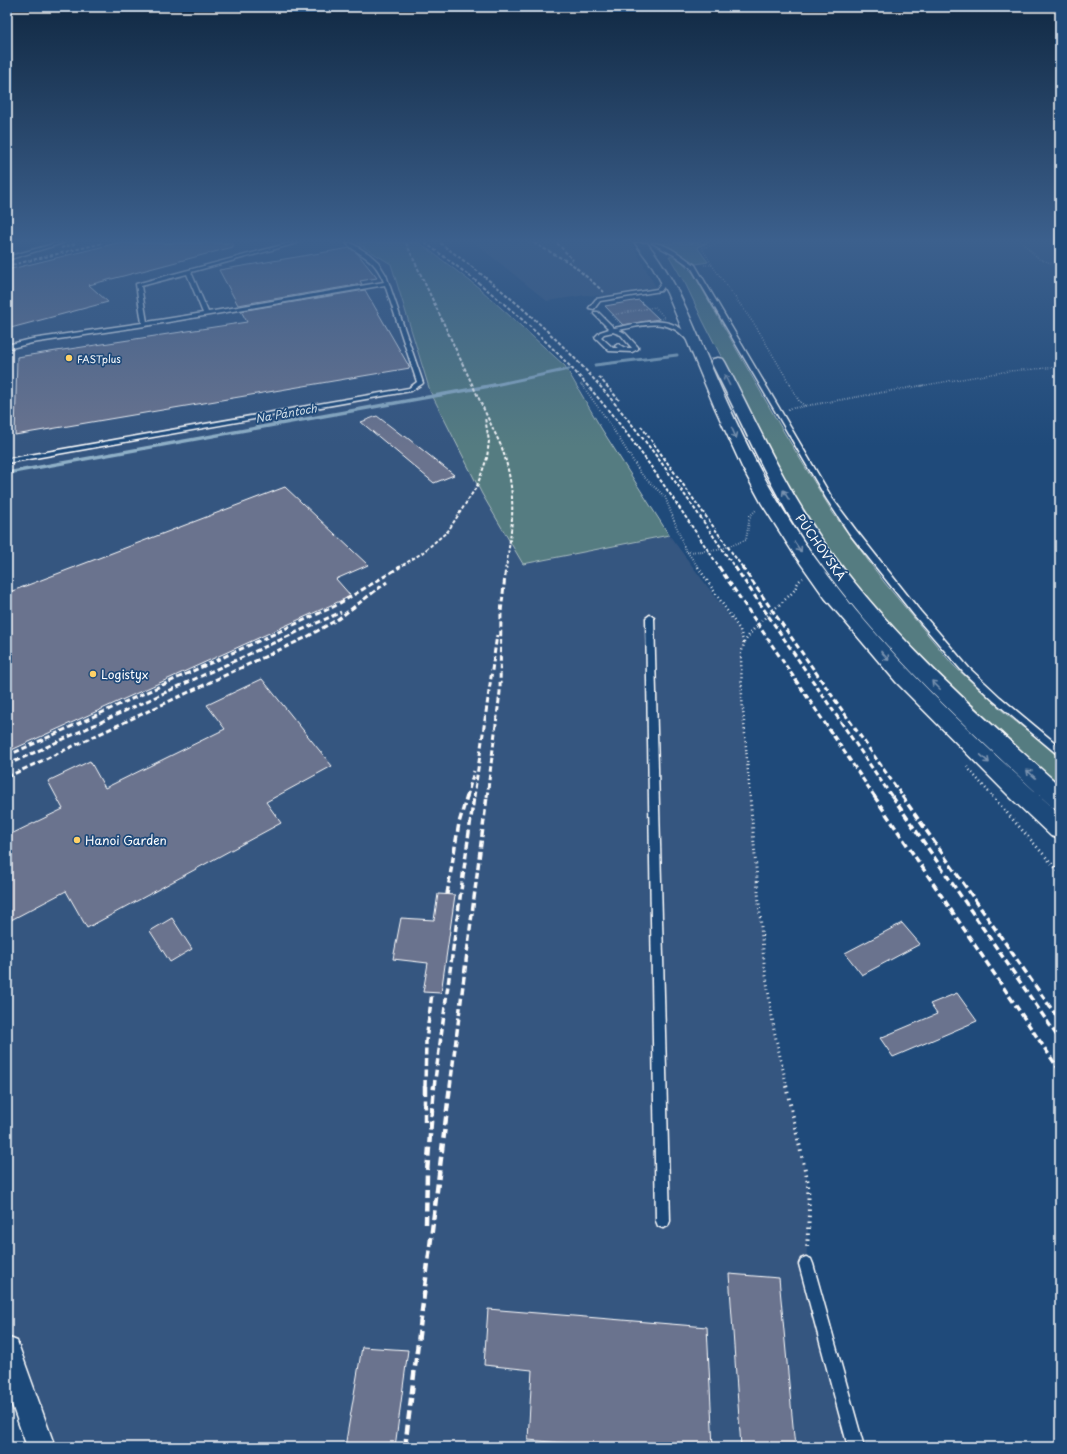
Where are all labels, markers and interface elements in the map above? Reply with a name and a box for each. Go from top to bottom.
place label: FASTplus [77,351,121,366]
marker: FASTplus [64,353,74,363]
one-way arrow [723,374,730,386]
water label: Na Pántoch [254,399,319,427]
one-way arrow [731,427,738,439]
one-way arrow [782,489,790,501]
street label: PÚCHOVSKÁ [791,510,851,584]
one-way arrow [794,541,802,552]
one-way arrow [880,650,889,661]
place label: Logistyx [101,665,149,683]
marker: Logistyx [88,669,98,679]
one-way arrow [931,680,941,689]
one-way arrow [980,755,990,764]
one-way arrow [1026,769,1036,778]
place label: Hanoi Garden [85,831,167,849]
marker: Hanoi Garden [72,835,82,845]

